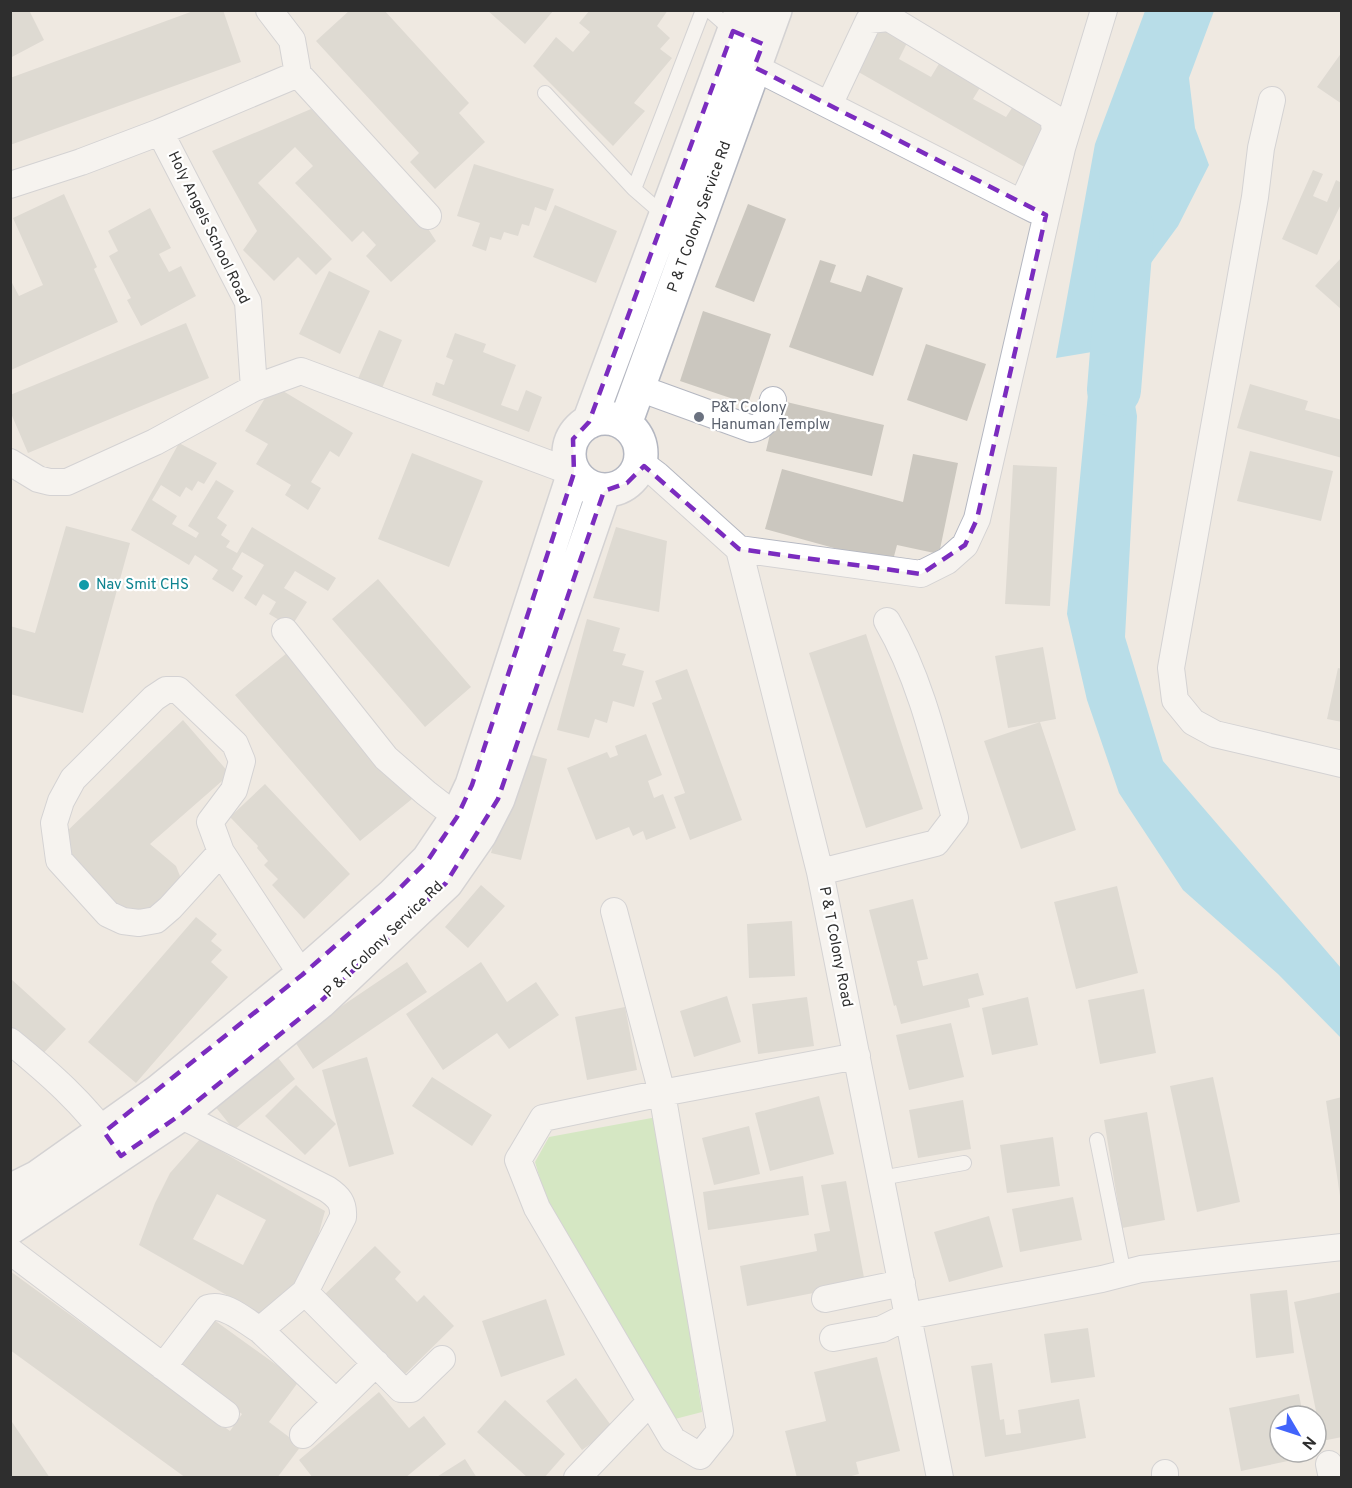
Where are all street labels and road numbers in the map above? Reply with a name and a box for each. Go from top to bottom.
street label: P & T Colony Service Rd [664,139,736,295]
street label: Holy Angels School Road [163,149,253,307]
street label: P & T Colony Service Rd [320,878,448,1002]
street label: P & T Colony Road [814,885,856,1009]

